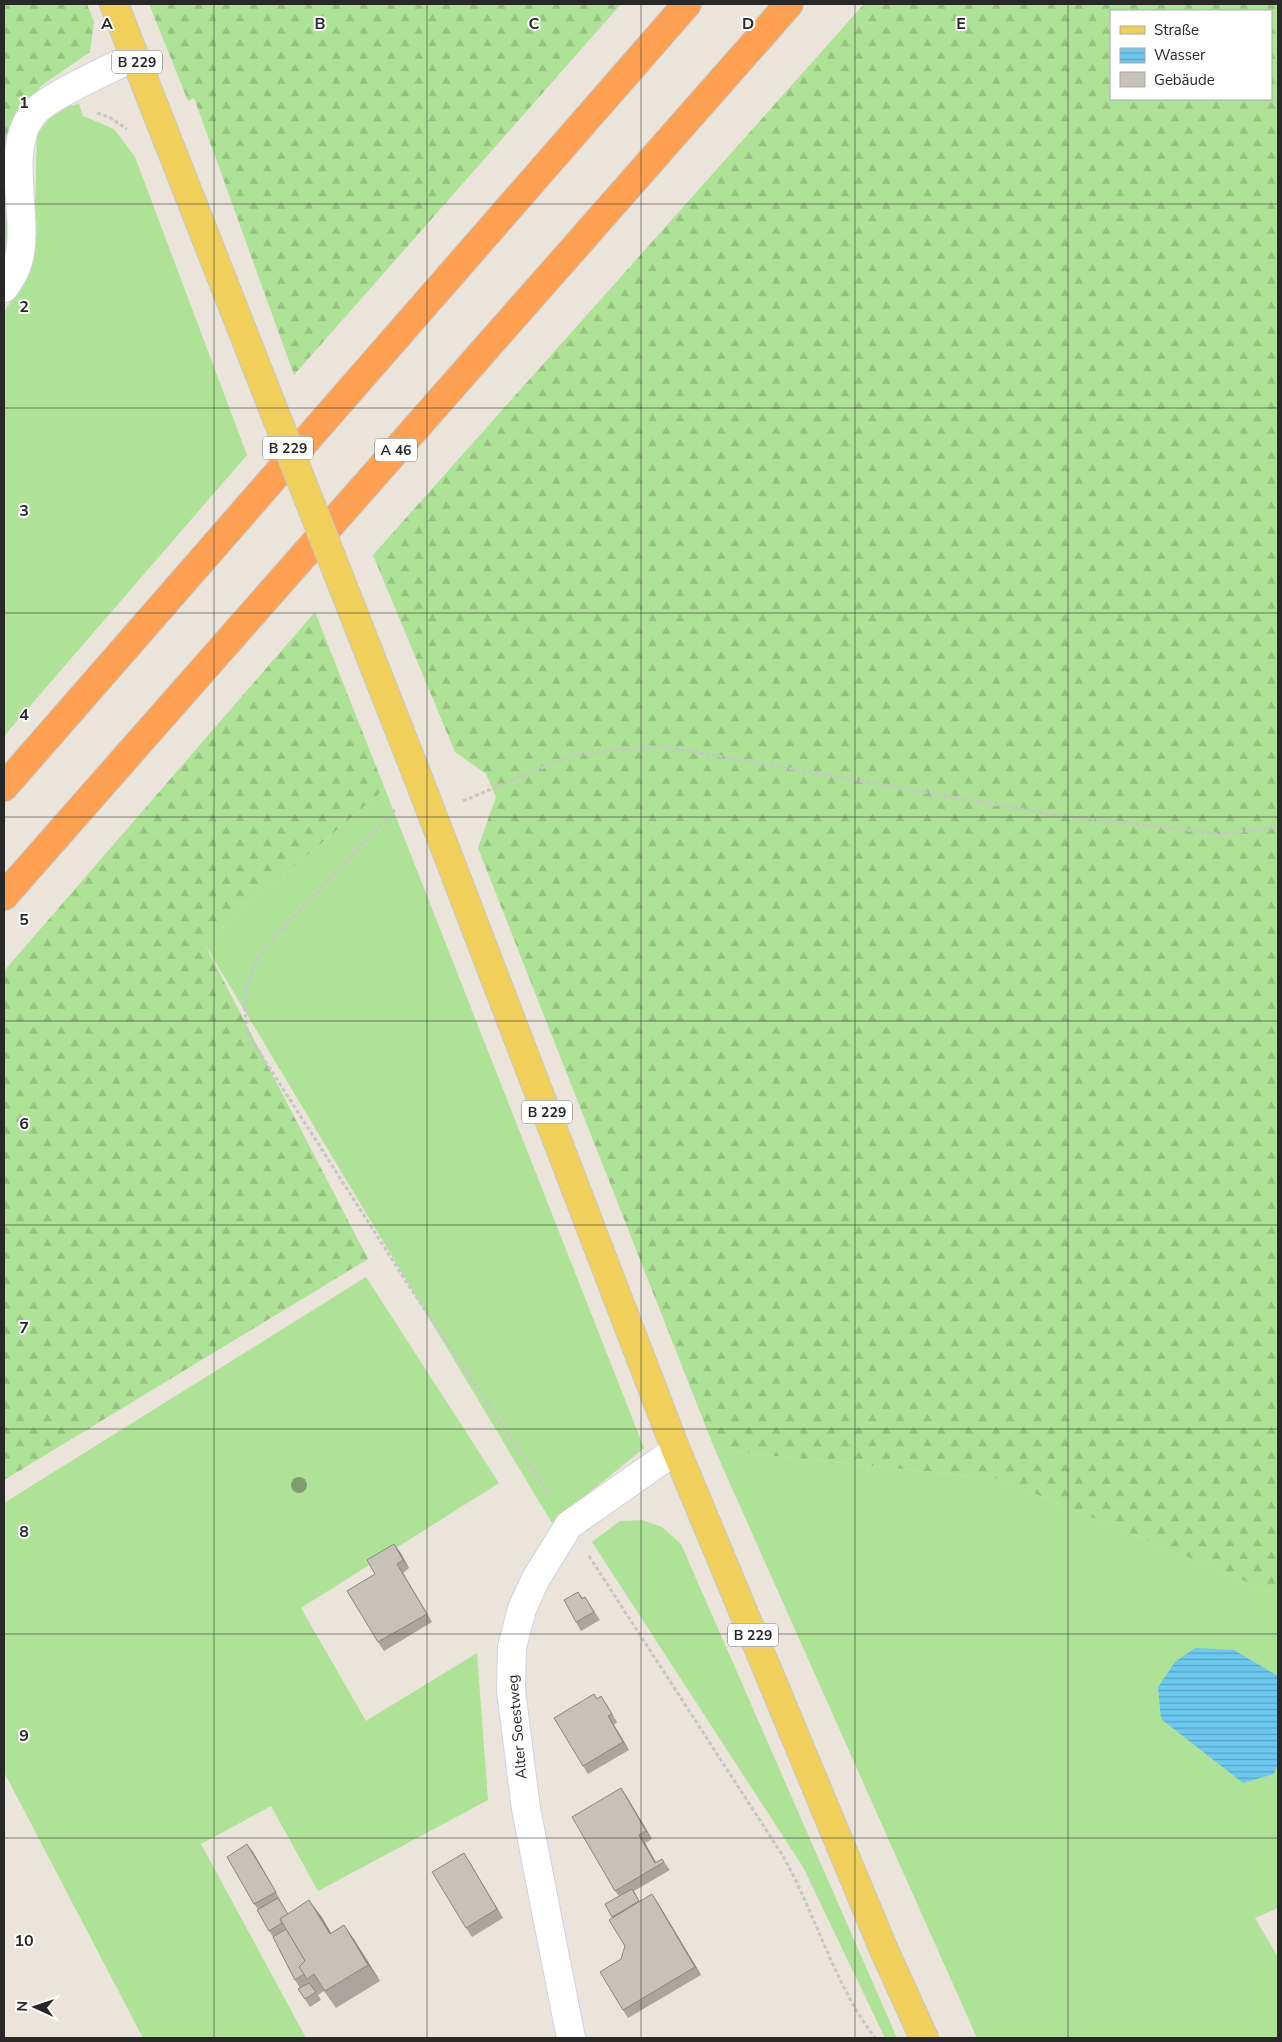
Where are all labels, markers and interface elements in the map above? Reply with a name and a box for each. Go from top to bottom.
legend [1110,10,1272,100]
text: A [101,13,113,35]
text: B [314,13,326,35]
text: C [529,13,540,35]
text: D [742,13,754,35]
text: E [956,13,966,35]
text: Straße [1154,20,1199,40]
text: Wasser [1154,45,1206,65]
road number: B 229 [112,51,162,74]
text: Gebäude [1154,70,1215,90]
text: 1 [19,92,29,114]
text: 2 [19,296,29,318]
road number: B 229 [263,436,313,459]
road number: A 46 [375,438,417,462]
text: 3 [19,500,29,522]
text: 4 [19,704,29,726]
text: 5 [19,909,29,931]
road number: B 229 [522,1100,572,1124]
text: 6 [19,1113,29,1135]
text: 7 [19,1317,29,1339]
text: 8 [19,1521,29,1543]
road number: B 229 [728,1624,778,1646]
street label: Alter Soestweg [502,1674,532,1780]
text: 9 [19,1725,29,1747]
text: 10 [14,1930,34,1952]
north arrow [10,1982,60,2032]
text: N [13,2001,32,2012]

